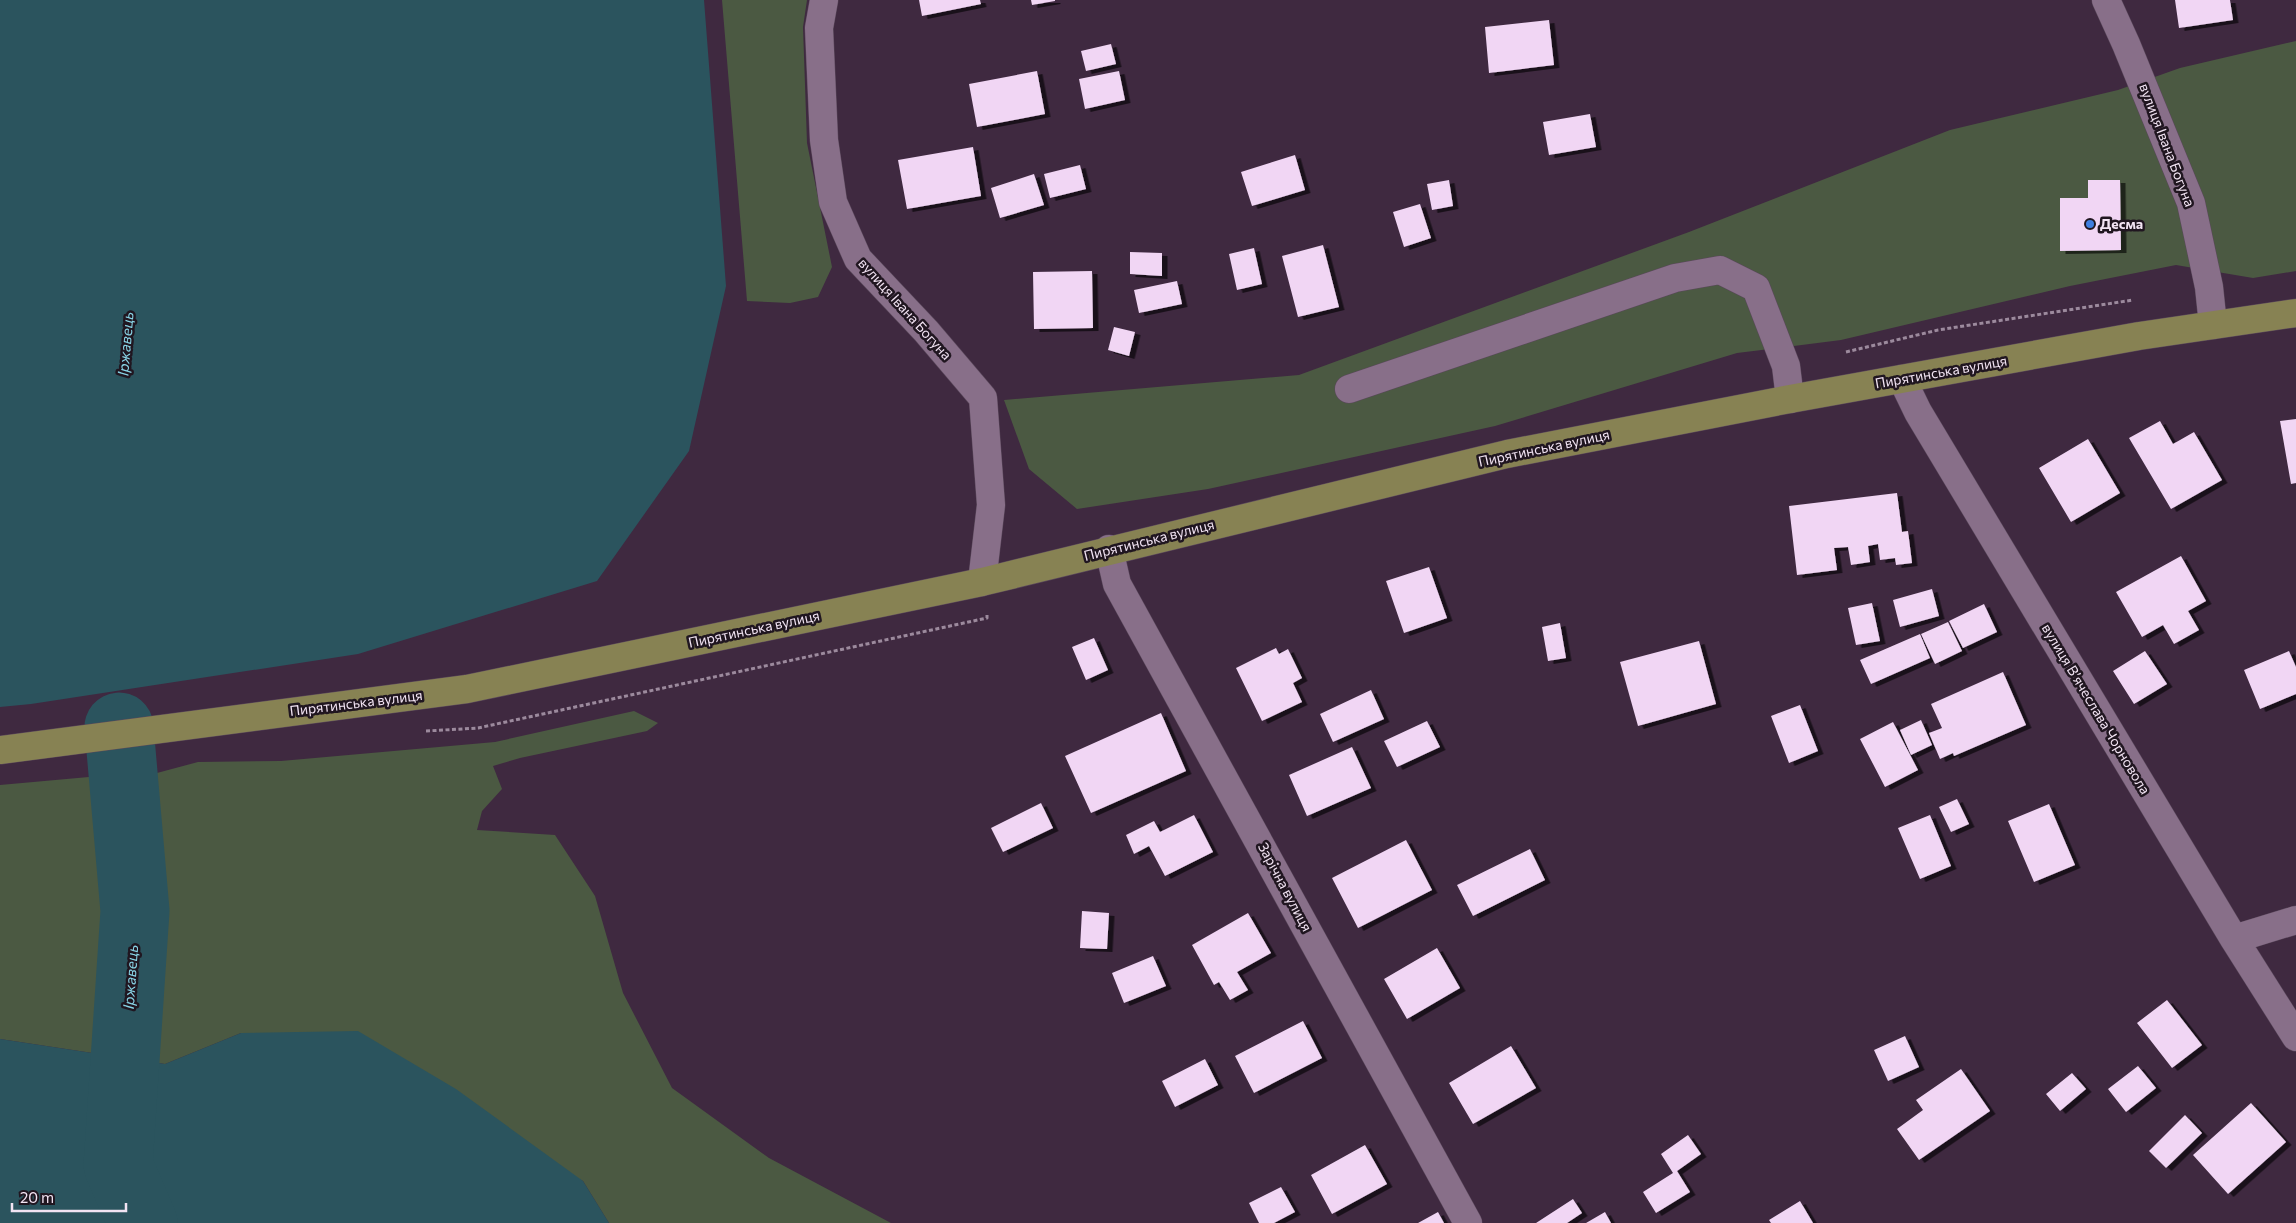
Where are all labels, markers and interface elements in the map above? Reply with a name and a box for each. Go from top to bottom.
street label: вулиця Івана Богуна [2136,81,2199,209]
place label: Десма [2100,215,2143,232]
marker: Десма [2084,218,2096,230]
street label: вулиця Івана Богуна [855,254,955,363]
water label: Іржавець [113,311,137,377]
street label: Пирятинська вулиця [1873,352,2008,392]
street label: Пирятинська вулиця [1477,425,1611,470]
street label: Пирятинська вулиця [1082,515,1216,564]
street label: Пирятинська вулиця [687,606,821,651]
street label: вулиця Вʼячеслава Чорновола [2039,620,2154,797]
street label: Пирятинська вулиця [288,686,423,719]
street label: Зарічна вулиця [1255,839,1316,934]
water label: Іржавець [119,944,141,1010]
scale bar [12,1180,126,1212]
text: 20 m [20,1188,54,1206]

